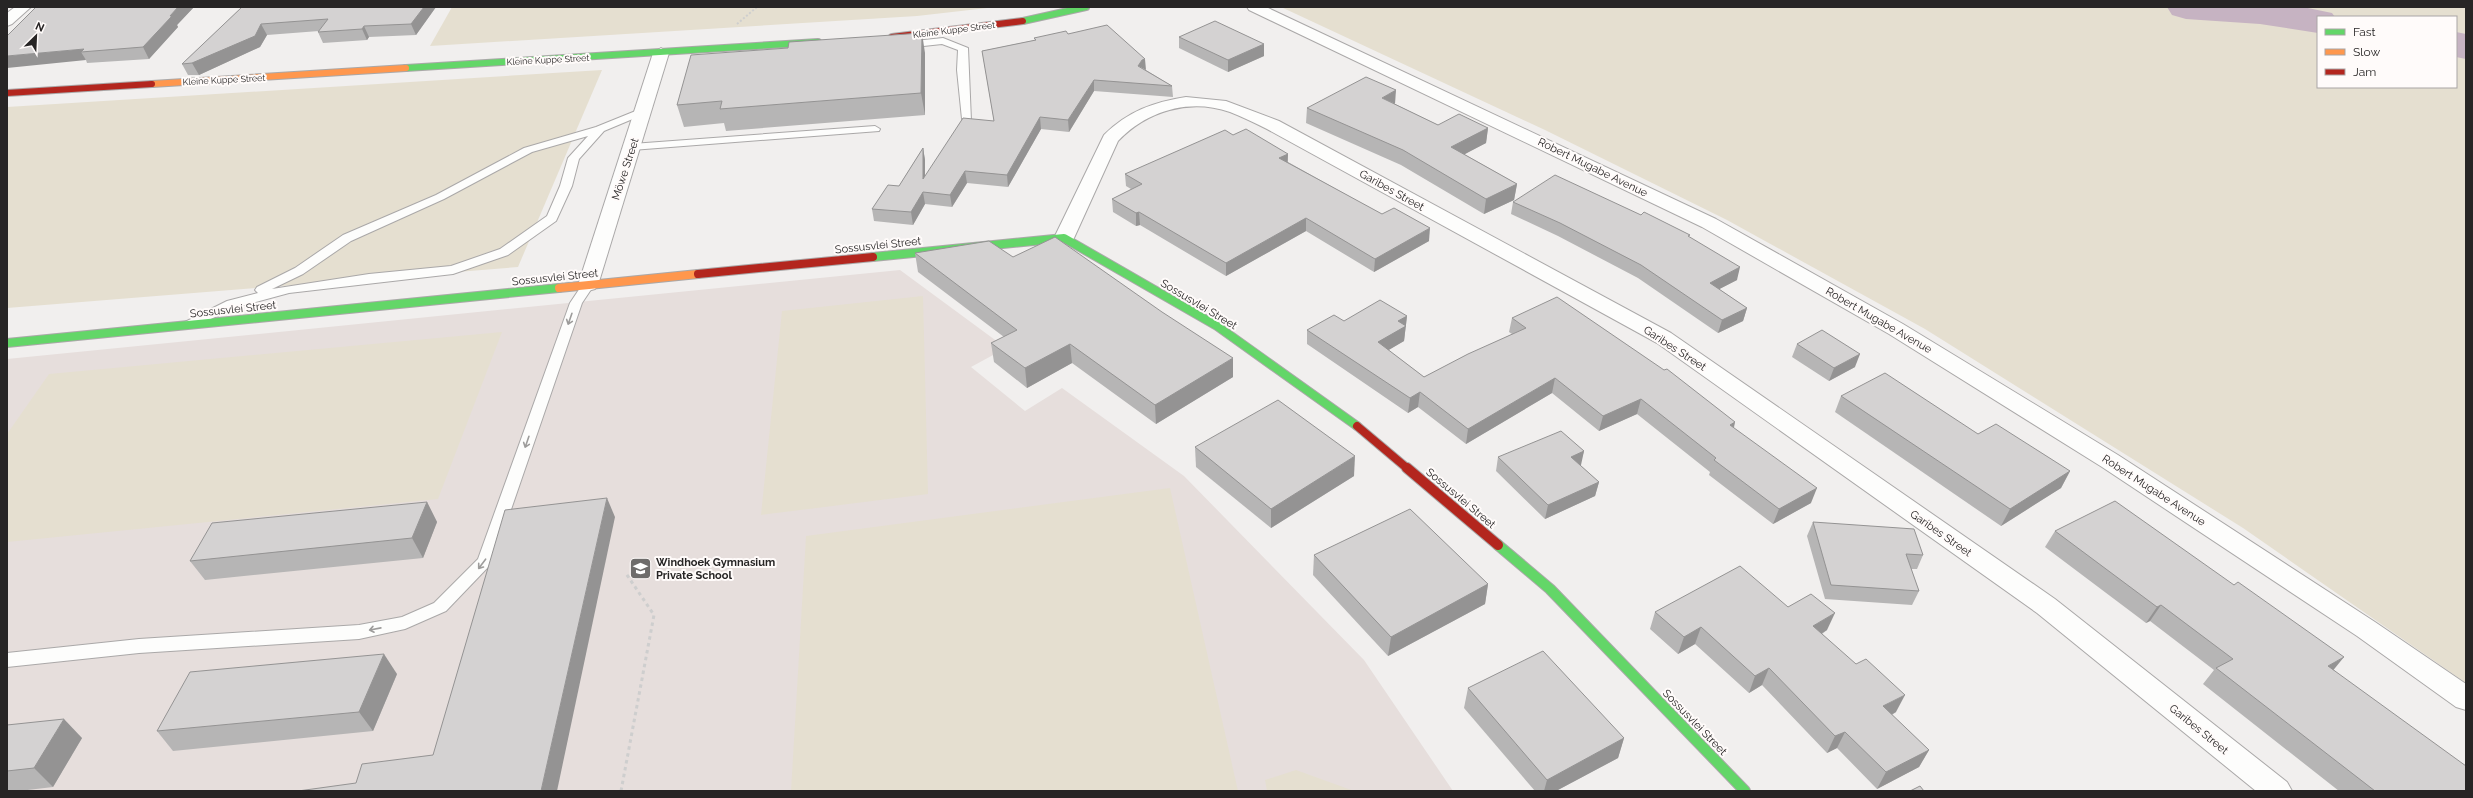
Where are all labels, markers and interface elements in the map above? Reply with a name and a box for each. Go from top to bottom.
north arrow [16,16,56,56]
legend [2317,16,2457,88]
text: N [33,20,46,35]
street label: Kleine Kuppe Street [912,20,996,40]
text: Fast [2353,25,2376,39]
text: Slow [2353,45,2380,59]
street label: Kleine Kuppe Street [506,53,590,67]
text: Jam [2353,65,2376,79]
street label: Kleine Kuppe Street [182,73,266,87]
street label: Robert Mugabe Avenue [1536,135,1650,200]
street label: Möwe Street [609,136,642,202]
street label: Garibes Street [1357,167,1427,214]
street label: Sossusvlei Street [834,234,922,256]
street label: Sossusvlei Street [511,266,599,288]
street label: Sossusvlei Street [1158,277,1239,332]
street label: Robert Mugabe Avenue [1823,285,1935,356]
street label: Sossusvlei Street [189,298,277,320]
one-way arrow [565,313,573,325]
street label: Garibes Street [1641,323,1709,374]
one-way arrow [522,436,530,448]
street label: Robert Mugabe Avenue [2100,452,2208,529]
street label: Sossusvlei Street [1423,466,1498,531]
street label: Garibes Street [1907,507,1974,560]
school or university icon: Windhoek Gymnasium Private School [628,555,654,581]
place label: Windhoek Gymnasium Private School [656,556,775,582]
one-way arrow [478,558,486,569]
one-way arrow [368,625,381,633]
street label: Sossusvlei Street [1660,687,1730,758]
street label: Garibes Street [2167,702,2231,757]

